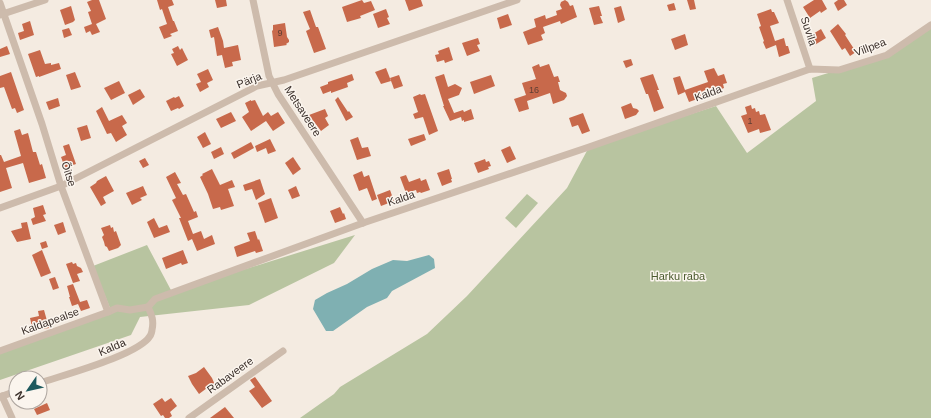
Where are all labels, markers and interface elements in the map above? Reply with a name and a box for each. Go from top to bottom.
street label: Suvila [799,15,820,48]
house number: 9 [277,28,283,38]
street label: Villpea [853,35,888,58]
street label: Pärja [235,69,264,90]
street label: Kalda [693,82,724,103]
street label: Metsaveere [282,84,324,138]
house number: 16 [529,85,539,95]
house number: 1 [747,116,753,126]
street label: Õitse [59,160,79,188]
street label: Kalda [386,187,417,208]
park label: Harku raba [651,270,706,282]
street label: Kaldapealse [19,305,81,337]
street label: Kalda [97,336,128,358]
street label: Rabaveere [205,354,255,396]
north arrow [8,370,48,410]
text: N [12,389,27,402]

